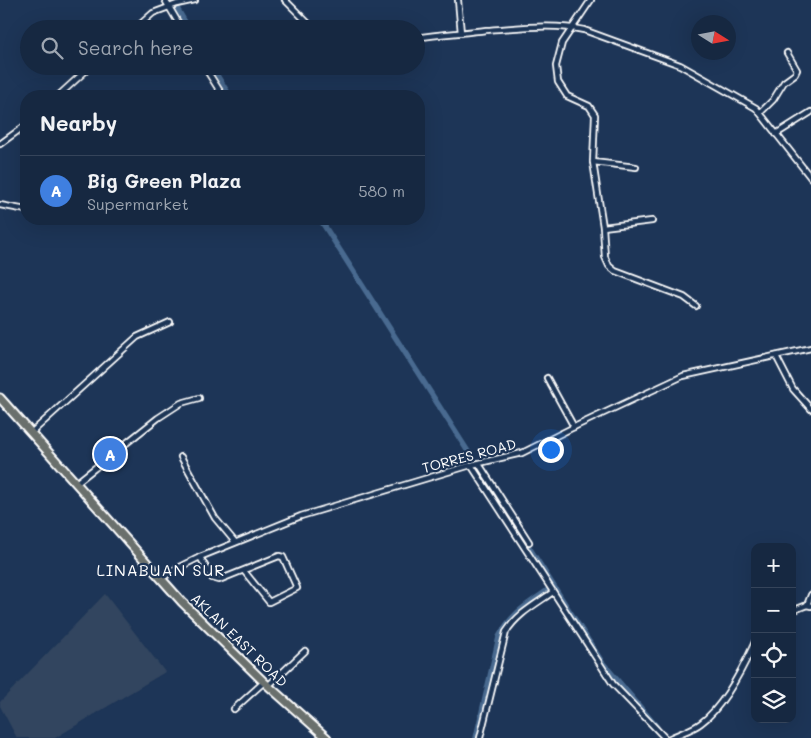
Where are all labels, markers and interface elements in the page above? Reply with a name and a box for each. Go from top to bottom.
north arrow [691,15,736,60]
search box [20,20,425,75]
icon: search [38,34,66,62]
text: Search here [78,35,194,60]
text: Nearby [40,109,117,136]
text: Big Green Plaza [87,168,242,193]
text: A [50,180,62,201]
text: 580 m [358,180,405,201]
text: Supermarket [87,193,189,214]
street label: TORRES ROAD [420,434,518,477]
pin: A [94,435,126,473]
your location [538,437,564,463]
map controls [751,543,796,723]
button: + [751,543,796,588]
district label: LINABUAN SUR [97,559,225,580]
button: − [751,588,796,633]
street label: AKLAN EAST ROAD [187,589,292,691]
button: locate [751,633,796,678]
button: layers [751,678,796,723]

